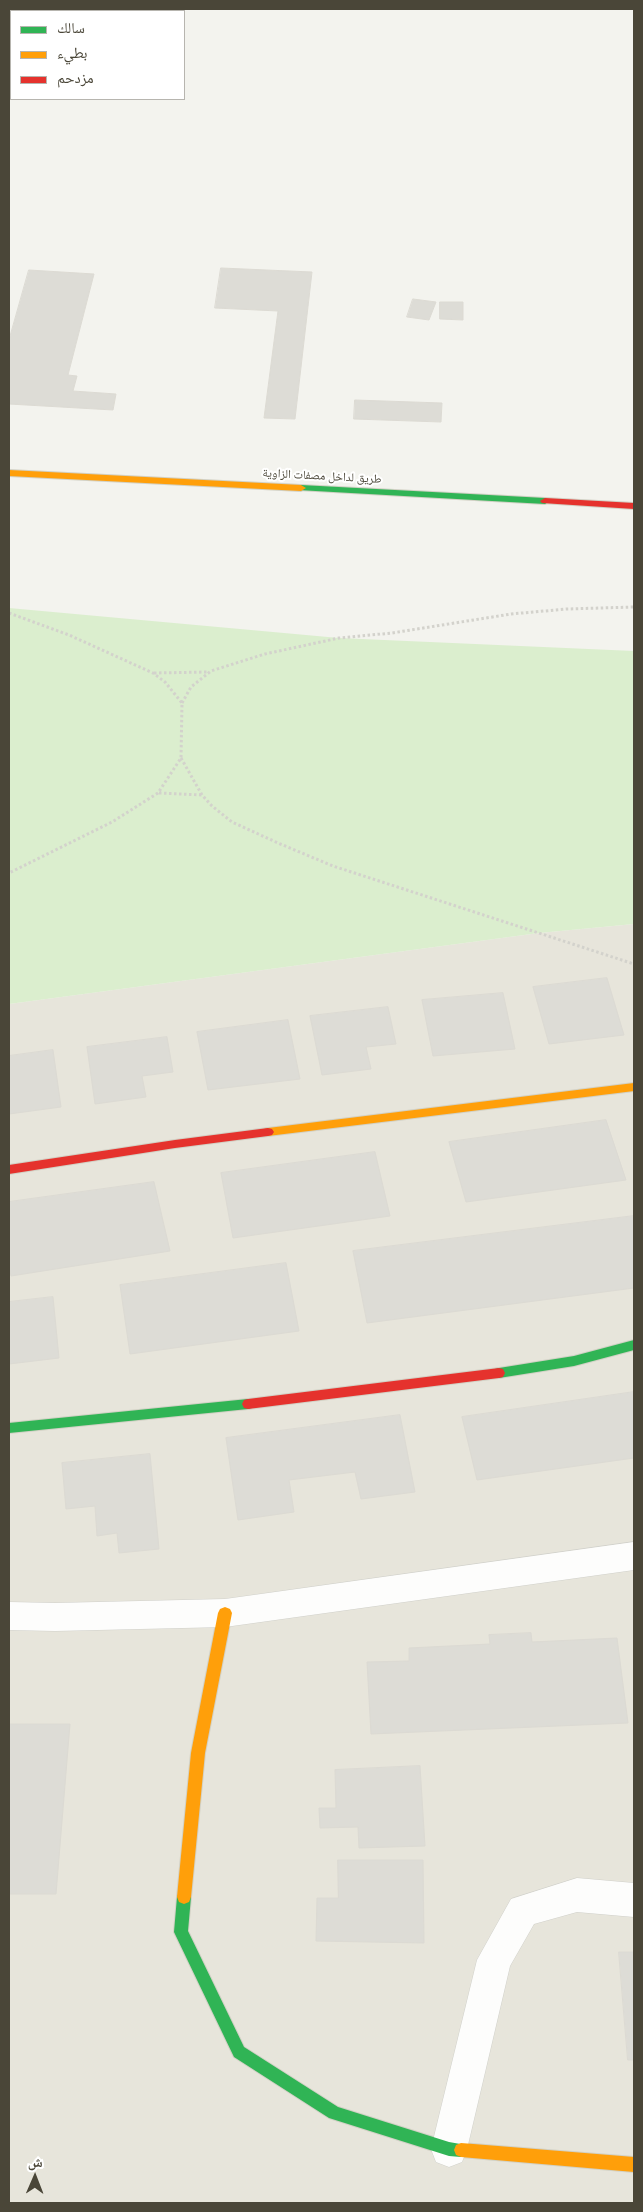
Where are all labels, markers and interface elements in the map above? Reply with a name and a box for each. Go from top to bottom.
legend [10,10,185,100]
text: سالك [57,19,85,36]
text: بطيء [57,44,87,61]
text: مزدحم [57,69,94,86]
street label: طريق لداخل مصفات الزاوية [262,466,382,486]
north arrow [10,2152,60,2202]
text: ش [28,2154,43,2170]

